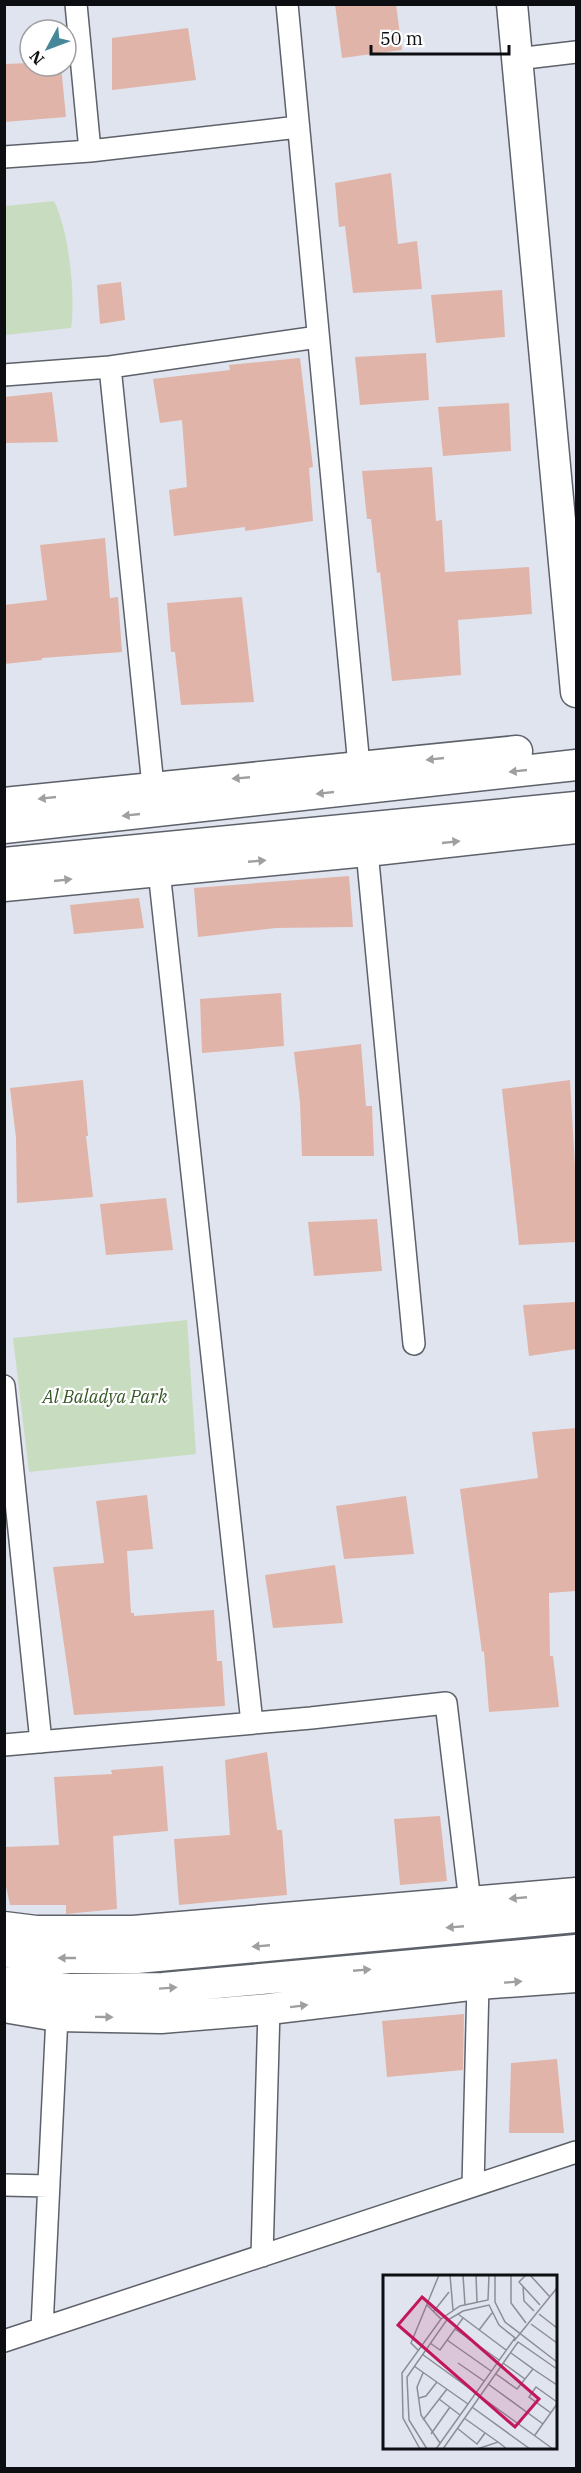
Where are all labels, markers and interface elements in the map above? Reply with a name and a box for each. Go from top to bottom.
north arrow [18,18,78,78]
scale bar [371,18,509,56]
text: 50 m [380,27,423,50]
text: N [25,47,48,69]
one-way arrow [425,754,444,764]
one-way arrow [509,767,528,776]
one-way arrow [231,773,250,783]
one-way arrow [315,788,334,798]
one-way arrow [37,793,56,803]
one-way arrow [121,810,140,820]
one-way arrow [441,837,460,846]
one-way arrow [247,856,266,866]
one-way arrow [53,875,72,885]
park label: Al Baladya Park [42,1385,168,1408]
one-way arrow [509,1893,528,1903]
one-way arrow [446,1922,465,1932]
one-way arrow [252,1941,271,1951]
one-way arrow [57,1953,76,1963]
one-way arrow [352,1965,371,1975]
one-way arrow [504,1977,523,1986]
one-way arrow [158,1983,177,1992]
one-way arrow [289,2001,308,2011]
one-way arrow [95,2012,114,2022]
inset map [383,2275,557,2449]

